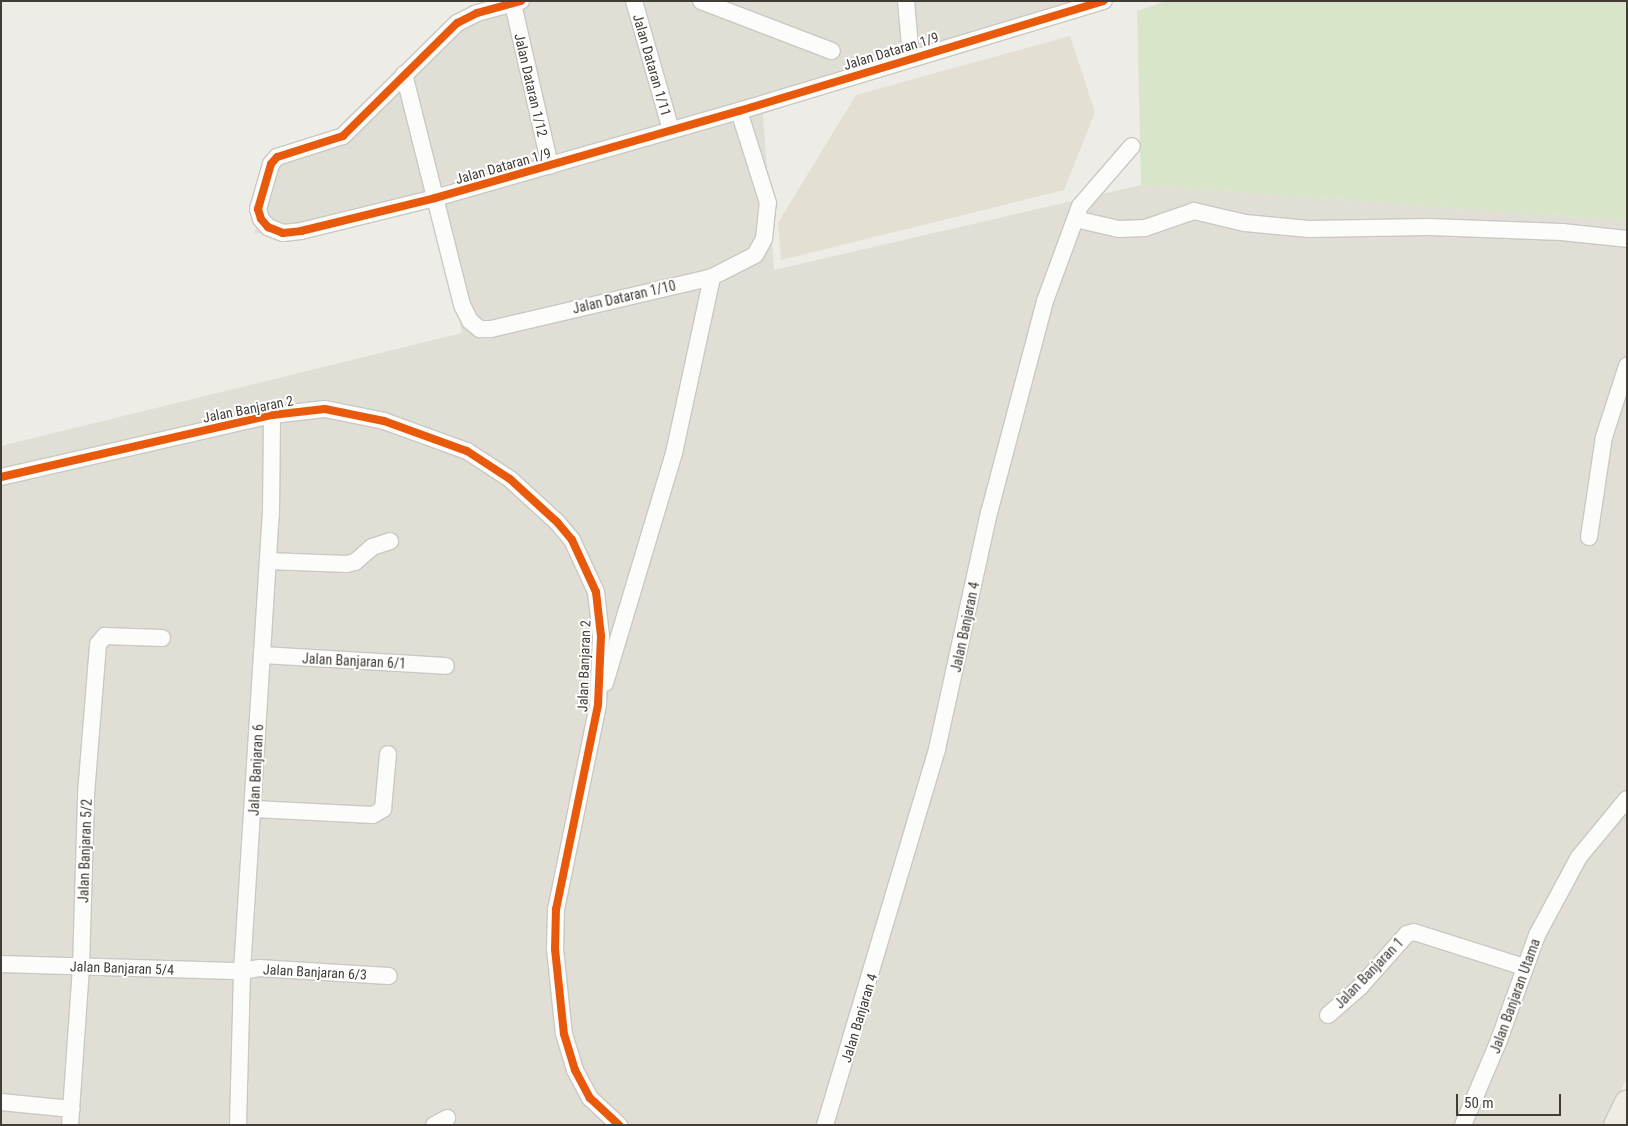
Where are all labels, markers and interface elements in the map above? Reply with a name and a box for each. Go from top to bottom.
street label: Jalan Dataran 1/11 [629,12,675,118]
street label: Jalan Dataran 1/9 [841,29,941,73]
street label: Jalan Dataran 1/12 [511,32,551,138]
street label: Jalan Dataran 1/9 [453,144,553,188]
street label: Jalan Dataran 1/10 [571,277,677,317]
street label: Jalan Banjaran 2 [201,392,295,426]
street label: Jalan Banjaran 4 [947,580,983,674]
street label: Jalan Banjaran 2 [574,620,594,712]
street label: Jalan Banjaran 6/1 [302,650,406,672]
street label: Jalan Banjaran 6 [245,724,267,816]
street label: Jalan Banjaran 5/2 [75,799,95,903]
street label: Jalan Banjaran 1 [1331,934,1407,1012]
street label: Jalan Banjaran Utama [1486,936,1544,1056]
street label: Jalan Banjaran 5/4 [70,958,174,978]
street label: Jalan Banjaran 6/3 [263,961,367,983]
street label: Jalan Banjaran 4 [838,972,880,1064]
scale bar [1458,1084,1563,1116]
text: 50 m [1464,1094,1494,1112]

